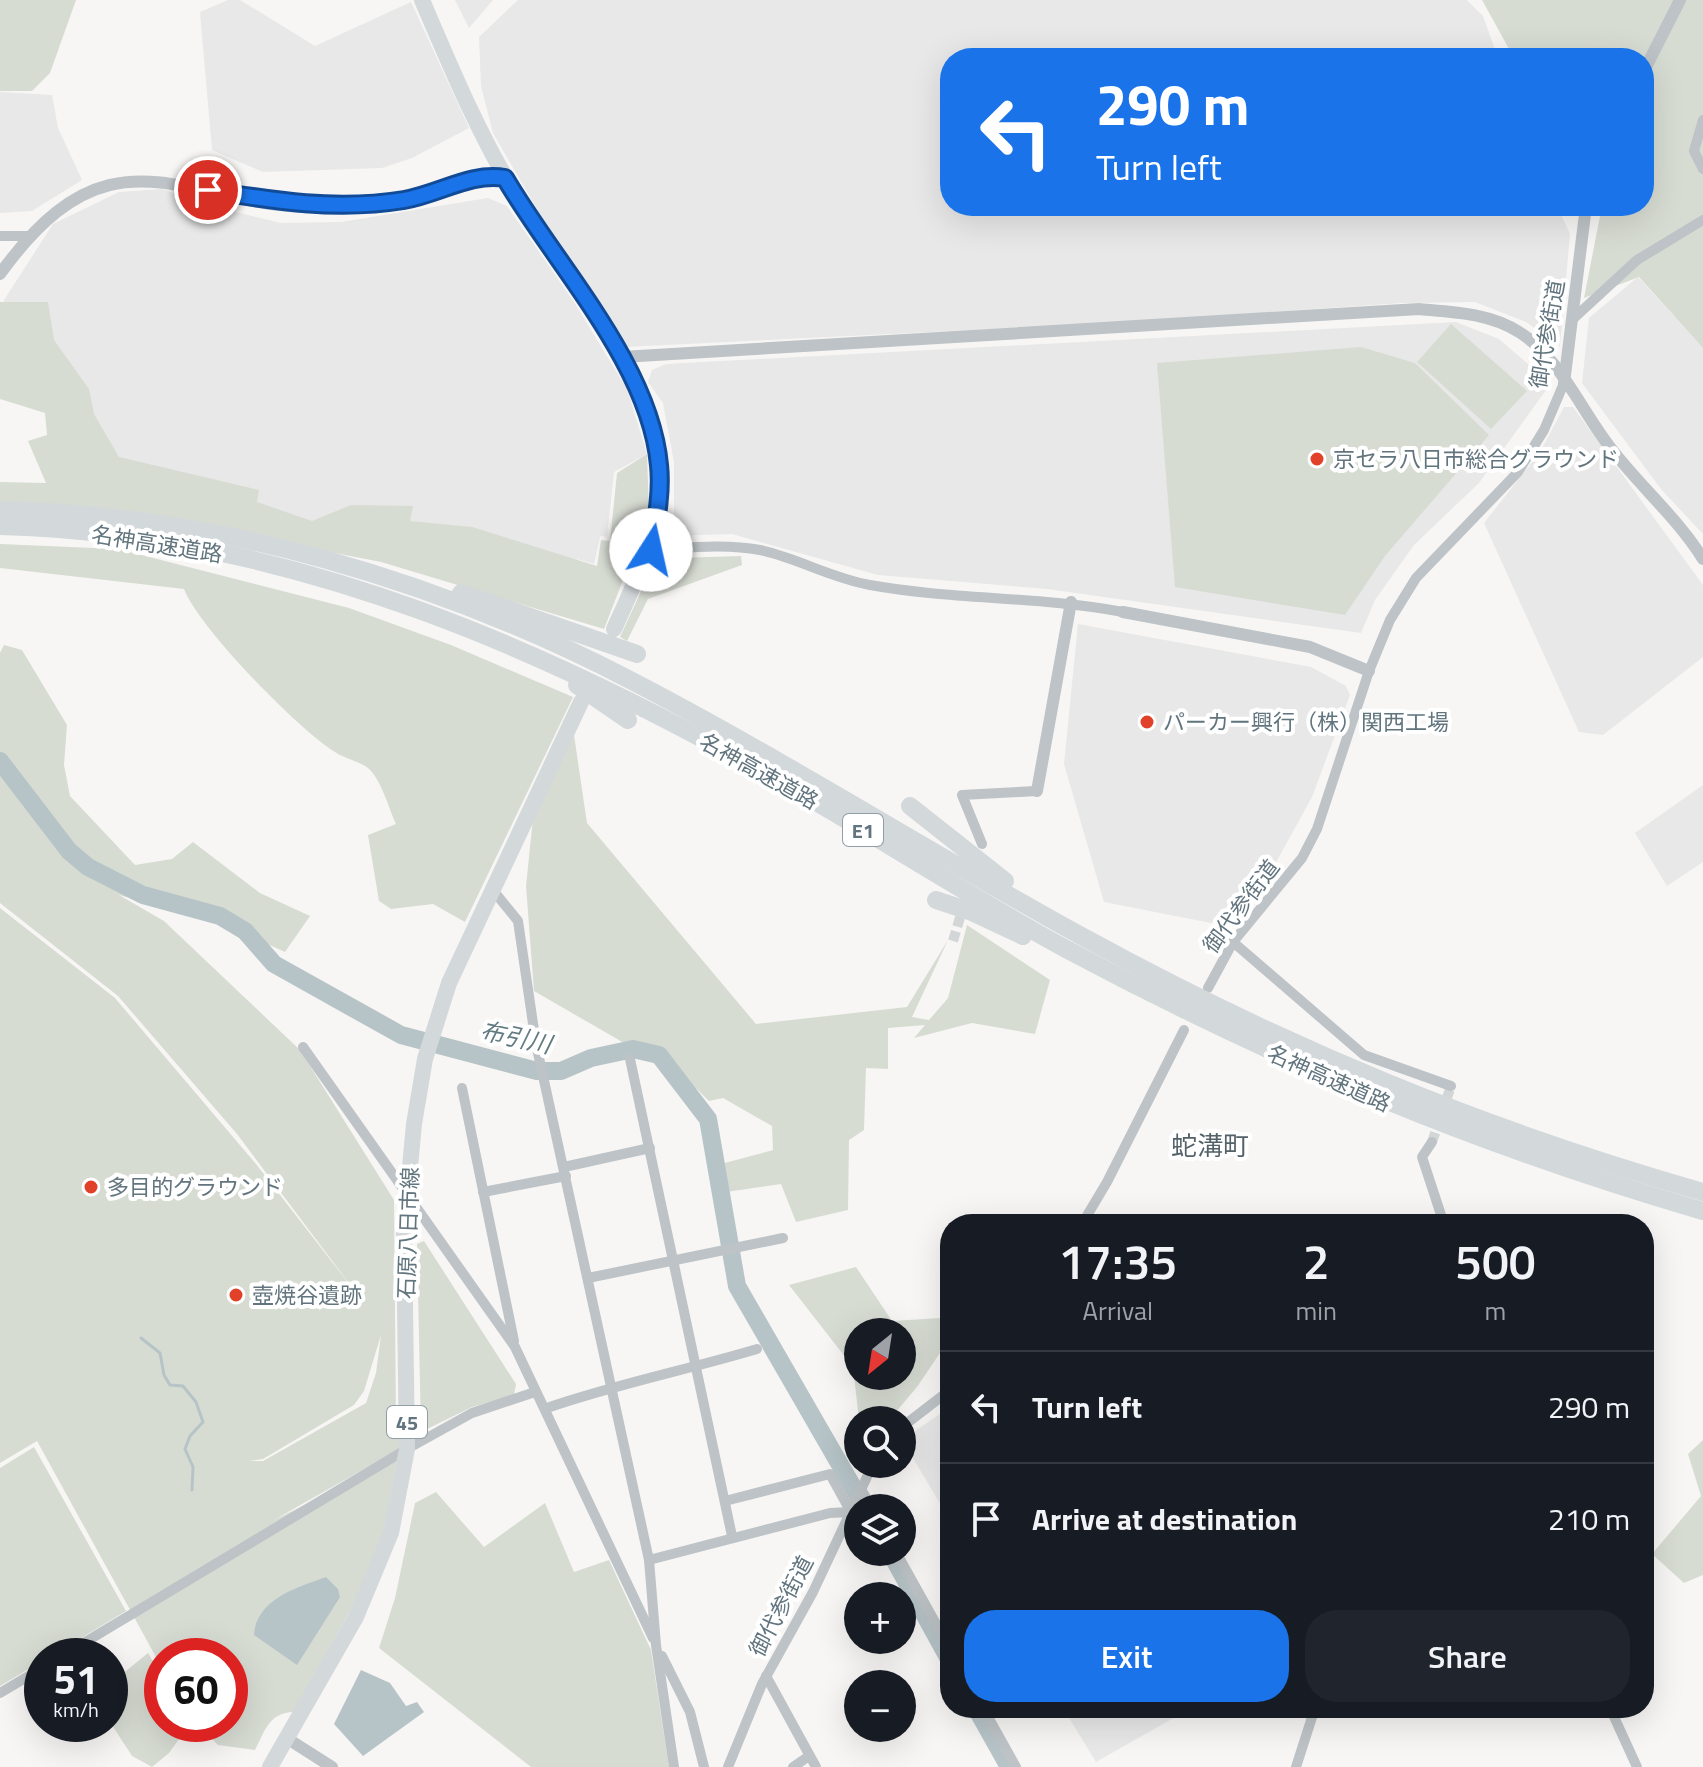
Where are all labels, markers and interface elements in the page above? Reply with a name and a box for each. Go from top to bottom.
text: 290 m [1096,62,1249,147]
icon: left [964,80,1068,184]
text: Turn left [1096,139,1222,194]
pin [174,156,242,224]
icon: arrive [186,168,230,212]
street label: 御代参街道 [1521,277,1573,391]
place label: 京セラ八日市総合グラウンド [1333,442,1619,476]
marker: 京セラ八日市総合グラウンド [1308,450,1326,468]
position arrow [609,508,693,592]
street label: 名神高速道路 [89,517,225,571]
place label: パーカー興行（株）関西工場 [1163,705,1449,739]
marker: パーカー興行（株）関西工場 [1138,713,1156,731]
street label: 名神高速道路 [693,724,825,818]
road number: E1 [843,814,883,846]
street label: 御代参街道 [1194,852,1288,960]
water label: 布引川 [477,1012,558,1063]
street label: 名神高速道路 [1262,1036,1396,1120]
district label: 蛇溝町 [1171,1126,1249,1165]
street label: 石原八日市線 [389,1166,427,1300]
place label: 多目的グラウンド [107,1170,283,1204]
marker: 多目的グラウンド [82,1178,100,1196]
text: 17:35 [1058,1225,1177,1298]
text: 2 [1303,1225,1330,1298]
text: 500 [1455,1225,1536,1298]
place label: 壺焼谷遺跡 [252,1278,362,1312]
marker: 壺焼谷遺跡 [227,1286,245,1304]
text: Arrival [1082,1291,1153,1330]
text: min [1295,1291,1337,1330]
text: m [1485,1291,1506,1330]
north arrow [844,1318,916,1390]
map controls [844,1318,916,1742]
text: Turn left [1032,1384,1142,1430]
text: 290 m [1548,1384,1630,1430]
icon: left [964,1385,1008,1429]
road number: 45 [387,1406,427,1438]
button: search [844,1406,916,1478]
button: layers [844,1494,916,1566]
text: Arrive at destination [1032,1496,1297,1542]
text: 210 m [1548,1496,1630,1542]
icon: arrive [964,1497,1008,1541]
street label: 御代参街道 [740,1549,822,1663]
button: + [844,1582,916,1654]
button: Exit [964,1610,1289,1702]
button: Share [1305,1610,1630,1702]
speed limit sign: 60 [144,1638,248,1742]
text: 51 [54,1649,98,1710]
button: − [844,1670,916,1742]
text: km/h [53,1694,99,1725]

